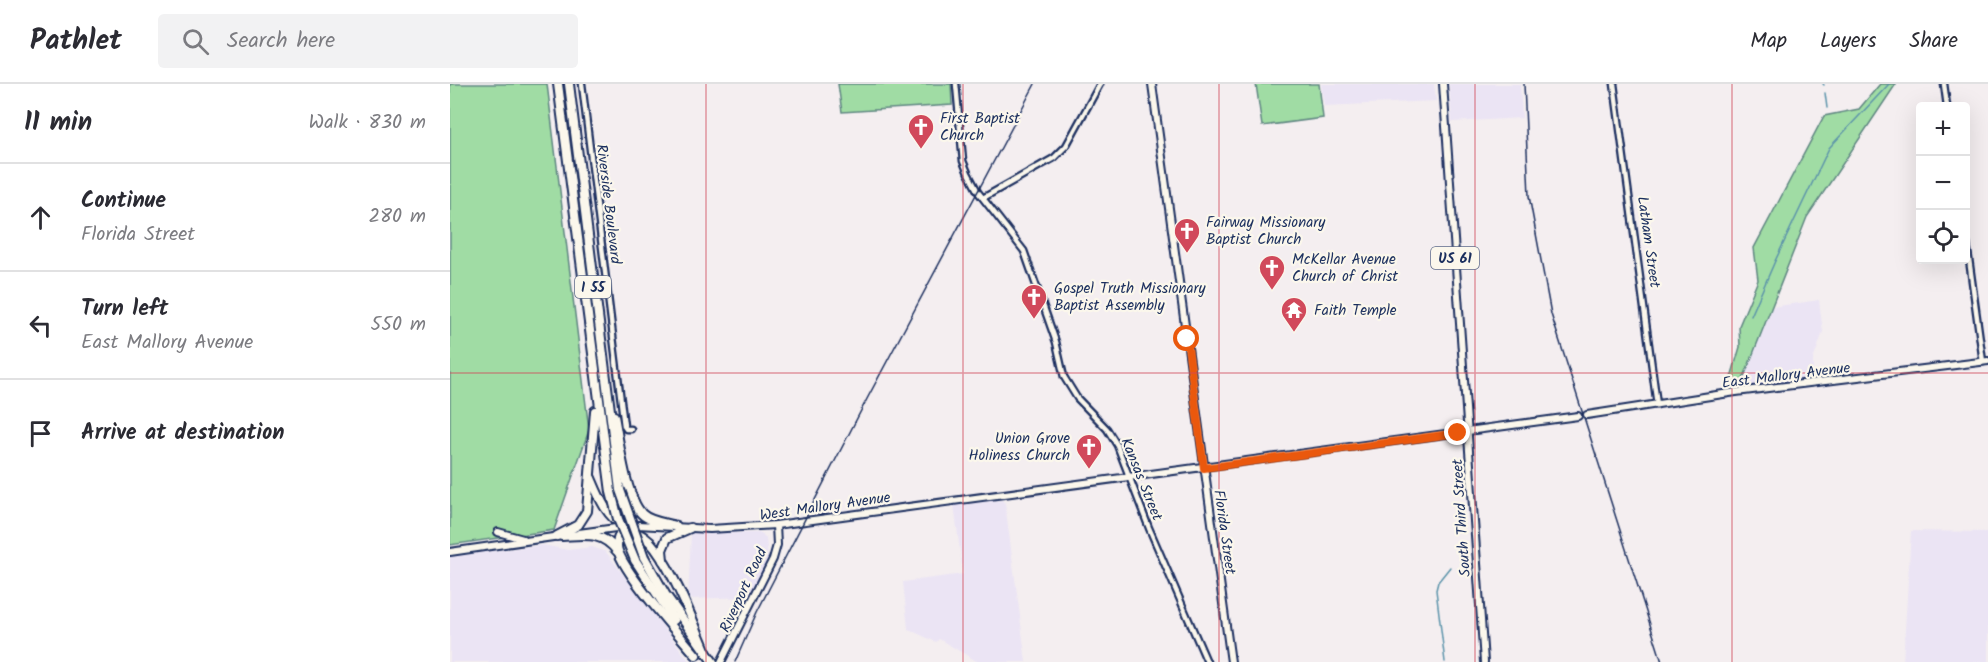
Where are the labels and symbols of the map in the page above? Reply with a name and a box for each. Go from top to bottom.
place label: First Baptist Church [940,107,1020,148]
church icon: First Baptist Church [906,112,936,150]
street label: Riverside Boulevard [589,143,627,266]
street label: Latham Street [1630,195,1666,290]
place label: Fairway Missionary Baptist Church [1206,211,1326,252]
church icon: Fairway Missionary Baptist Church [1172,216,1202,254]
road number: US 61 [1431,247,1479,269]
place label: McKellar Avenue Church of Christ [1292,248,1398,289]
church icon: McKellar Avenue Church of Christ [1257,253,1287,291]
road number: I 55 [575,276,611,298]
place label: Gospel Truth Missionary Baptist Assembly [1054,277,1207,318]
church icon: Gospel Truth Missionary Baptist Assembly [1019,282,1049,320]
temple icon: Faith Temple [1279,295,1309,333]
place label: Faith Temple [1314,299,1397,323]
route start [1173,325,1199,351]
street label: East Mallory Avenue [1721,356,1852,396]
route end [1444,419,1470,445]
place label: Union Grove Holiness Church [968,427,1070,468]
church icon: Union Grove Holiness Church [1074,432,1104,470]
street label: Kansas Street [1114,434,1169,525]
street label: South Third Street [1446,458,1478,578]
street label: West Mallory Avenue [758,486,892,528]
street label: Florida Street [1206,488,1242,576]
street label: Riverport Road [714,544,774,637]

